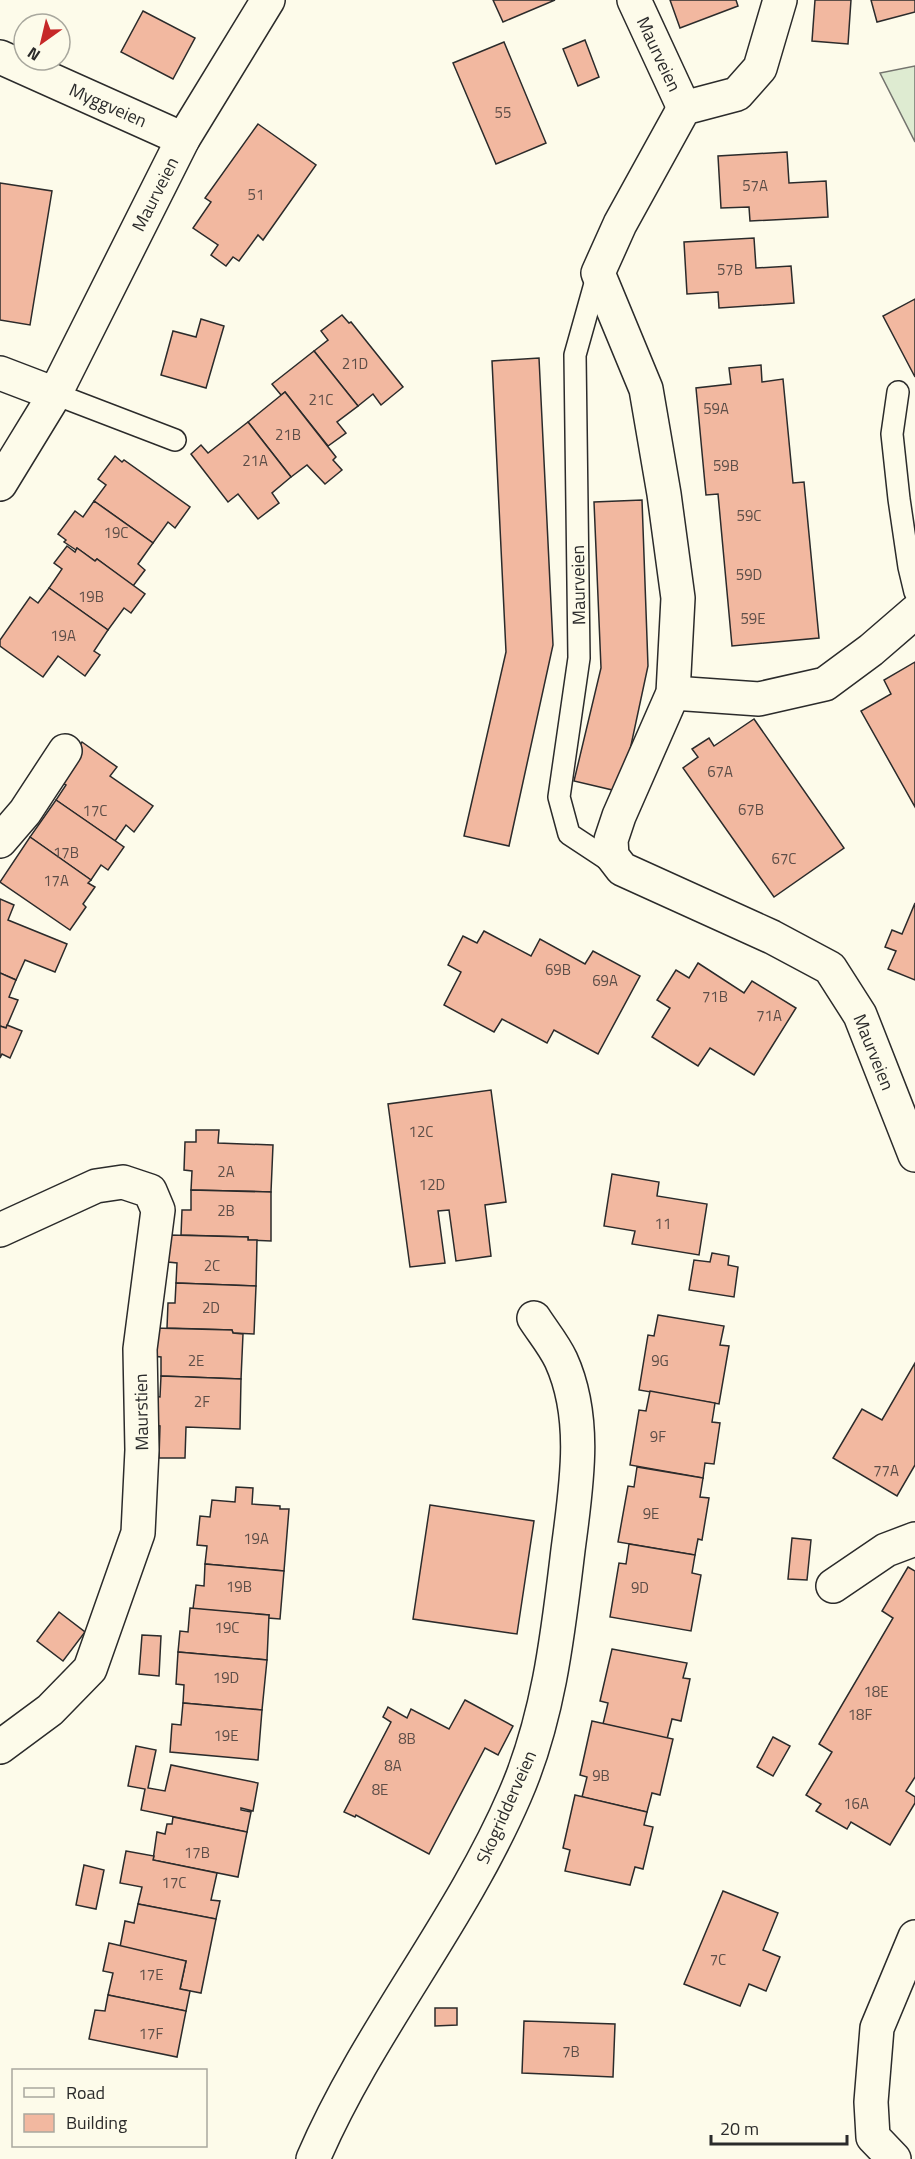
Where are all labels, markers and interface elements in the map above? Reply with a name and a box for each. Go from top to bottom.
north arrow [12,12,72,72]
street label: Maurveien [630,12,688,96]
text: N [22,41,45,67]
street label: Myggveien [65,76,151,134]
house number: 55 [495,101,511,124]
street label: Maurveien [125,152,185,236]
house number: 57A [742,174,768,197]
house number: 51 [248,183,264,206]
house number: 57B [717,258,743,281]
house number: 21D [342,352,368,375]
house number: 21C [309,388,333,411]
house number: 59A [703,397,729,420]
house number: 21B [275,423,301,446]
house number: 21A [242,449,268,472]
house number: 59B [713,454,739,477]
house number: 59C [737,504,761,527]
house number: 19C [104,521,128,544]
street label: Maurveien [564,545,592,625]
house number: 59D [736,563,762,586]
house number: 19B [78,585,104,608]
house number: 59E [740,607,766,630]
house number: 19A [50,624,76,647]
house number: 67A [707,760,733,783]
house number: 67B [738,798,764,821]
house number: 17C [83,799,107,822]
house number: 17B [53,841,79,864]
house number: 67C [772,847,796,870]
house number: 17A [43,869,69,892]
house number: 69B [545,958,571,981]
house number: 69A [592,969,618,992]
house number: 71B [702,985,728,1008]
house number: 71A [756,1004,782,1027]
street label: Maurveien [846,1010,902,1094]
house number: 12C [409,1120,433,1143]
house number: 2A [217,1160,235,1183]
house number: 12D [419,1173,445,1196]
house number: 2B [217,1199,235,1222]
house number: 11 [655,1212,671,1235]
house number: 2C [204,1254,220,1277]
house number: 2D [202,1296,220,1319]
house number: 2E [188,1349,204,1372]
house number: 9G [651,1349,669,1372]
street label: Maurstien [127,1373,155,1451]
house number: 2F [194,1390,210,1413]
house number: 9F [650,1425,666,1448]
house number: 77A [873,1459,899,1482]
house number: 9E [643,1502,659,1525]
house number: 19A [243,1527,269,1550]
house number: 19B [226,1575,252,1598]
house number: 9D [631,1576,649,1599]
house number: 19C [215,1616,239,1639]
house number: 19D [213,1666,239,1689]
house number: 18E [863,1680,889,1703]
house number: 18F [848,1703,872,1726]
house number: 19E [213,1724,239,1747]
house number: 8B [398,1727,416,1750]
street label: Skogridderveien [469,1746,543,1868]
house number: 8A [384,1754,402,1777]
house number: 9B [592,1764,610,1787]
house number: 8E [372,1778,388,1801]
house number: 16A [843,1792,869,1815]
house number: 17B [184,1841,210,1864]
house number: 17C [162,1871,186,1894]
house number: 7C [710,1948,726,1971]
house number: 17E [138,1963,164,1986]
house number: 17F [139,2022,163,2045]
house number: 7B [562,2040,580,2063]
legend [12,2069,207,2147]
text: Road [66,2079,105,2106]
scale bar [711,2108,848,2146]
text: Building [66,2109,127,2136]
text: 20 m [720,2115,759,2142]

